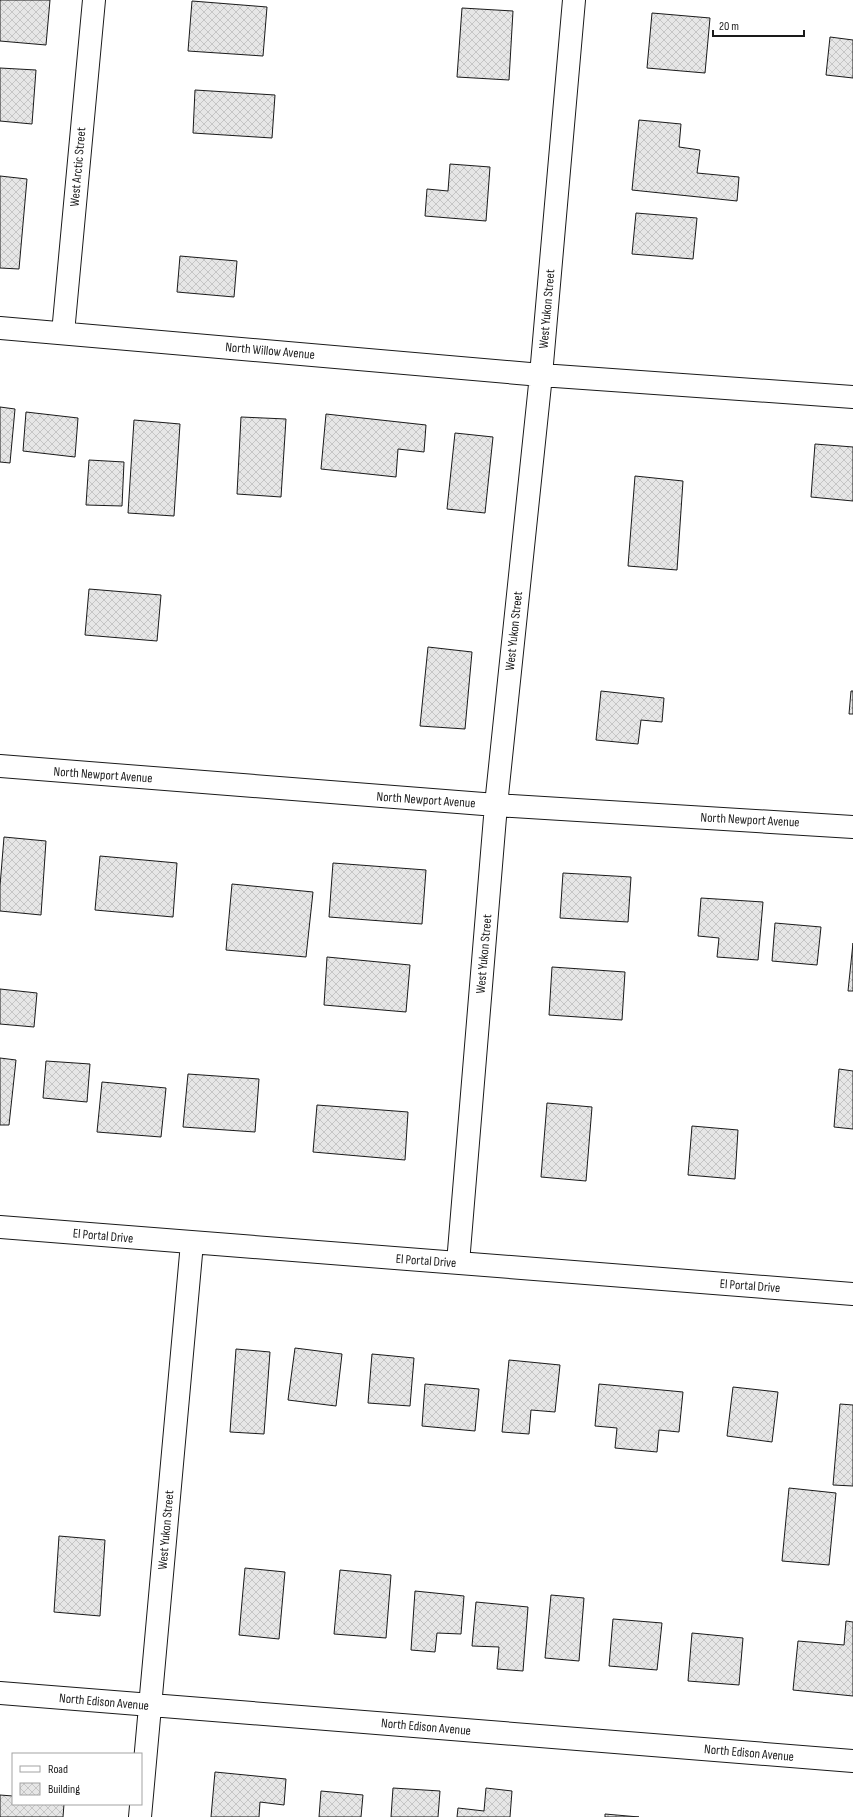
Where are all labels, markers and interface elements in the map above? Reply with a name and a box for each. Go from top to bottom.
scale bar [713,12,804,38]
text: 20 m [719,19,739,34]
street label: West Arctic Street [67,127,89,207]
street label: West Yukon Street [536,269,558,349]
street label: North Willow Avenue [225,339,315,363]
street label: West Yukon Street [502,590,526,671]
street label: North Newport Avenue [53,764,153,786]
street label: North Newport Avenue [376,789,476,811]
street label: North Newport Avenue [700,809,800,831]
street label: West Yukon Street [473,914,495,994]
street label: El Portal Drive [72,1225,134,1247]
street label: El Portal Drive [395,1251,457,1271]
street label: El Portal Drive [719,1276,781,1296]
street label: West Yukon Street [155,1490,177,1570]
street label: North Edison Avenue [58,1690,150,1714]
street label: North Edison Avenue [380,1715,472,1739]
street label: North Edison Avenue [703,1741,795,1765]
legend [12,1753,142,1805]
text: Road [48,1762,68,1777]
text: Building [48,1782,80,1797]

